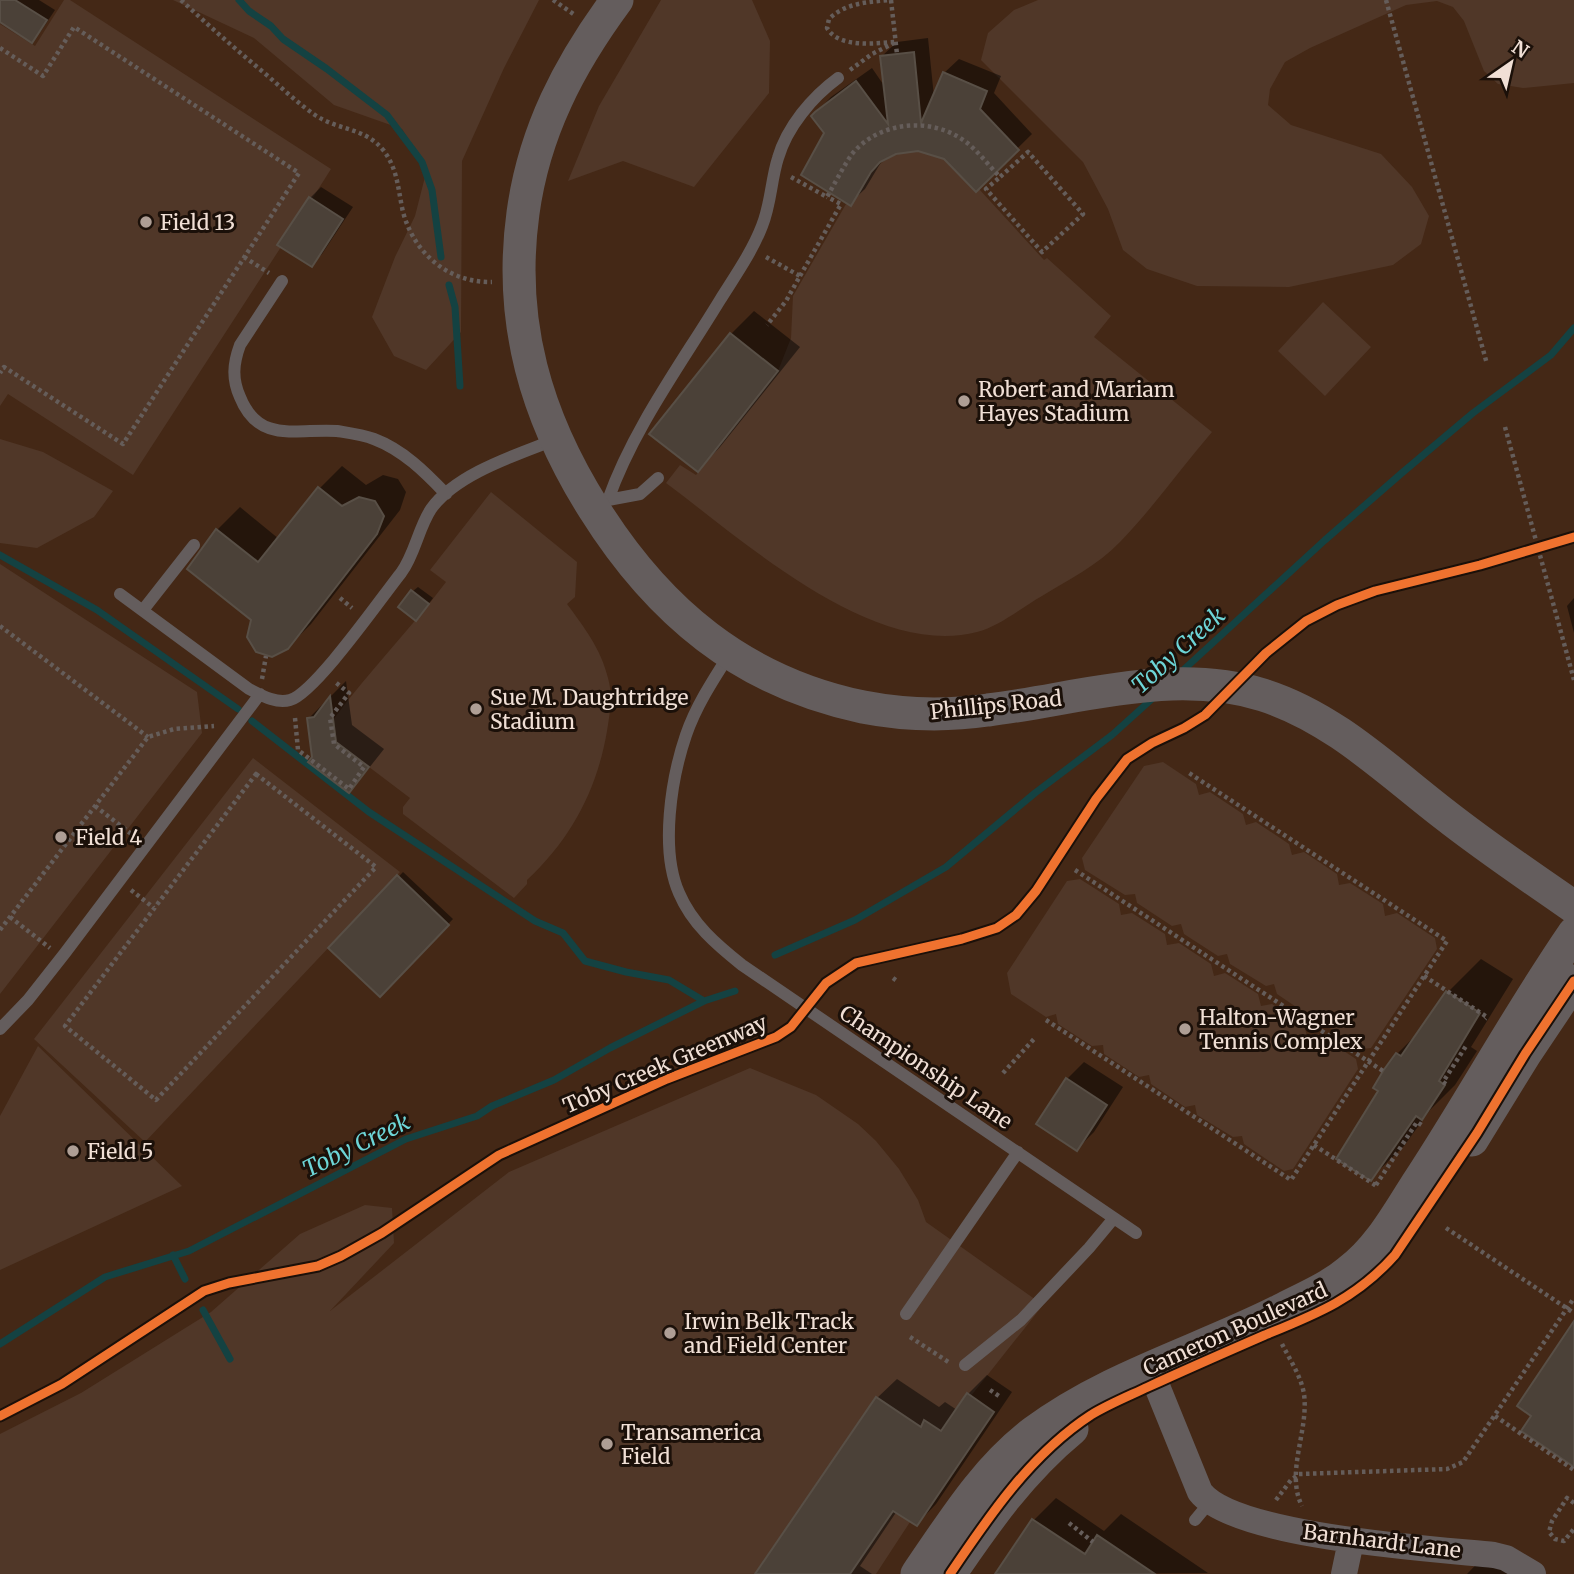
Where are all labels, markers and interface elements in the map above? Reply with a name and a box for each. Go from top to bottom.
north arrow [1476,28,1546,98]
text: N [1508,35,1533,63]
place label: Field 13 [160,209,235,236]
marker: Field 13 [138,214,154,230]
place label: Robert and Mariam Hayes Stadium [978,376,1175,427]
marker: Robert and Mariam Hayes Stadium [956,393,972,409]
water label: Toby Creek [1125,600,1231,699]
place label: Sue M. Daughtridge Stadium [490,684,689,735]
street label: Phillips Road [929,685,1064,725]
marker: Sue M. Daughtridge Stadium [468,701,484,717]
place label: Field 4 [75,824,142,851]
marker: Field 4 [53,829,69,845]
street label: Championship Lane [834,999,1018,1135]
place label: Halton-Wagner Tennis Complex [1199,1004,1363,1055]
street label: Toby Creek Greenway [559,1008,772,1119]
marker: Halton-Wagner Tennis Complex [1177,1021,1193,1037]
water label: Toby Creek [298,1106,415,1183]
place label: Field 5 [87,1138,154,1165]
marker: Field 5 [65,1143,81,1159]
street label: Cameron Boulevard [1139,1276,1332,1382]
place label: Irwin Belk Track and Field Center [684,1308,855,1359]
marker: Irwin Belk Track and Field Center [662,1325,678,1341]
place label: Transamerica Field [621,1419,762,1470]
marker: Transamerica Field [599,1436,615,1452]
street label: Barnhardt Lane [1302,1518,1462,1564]

